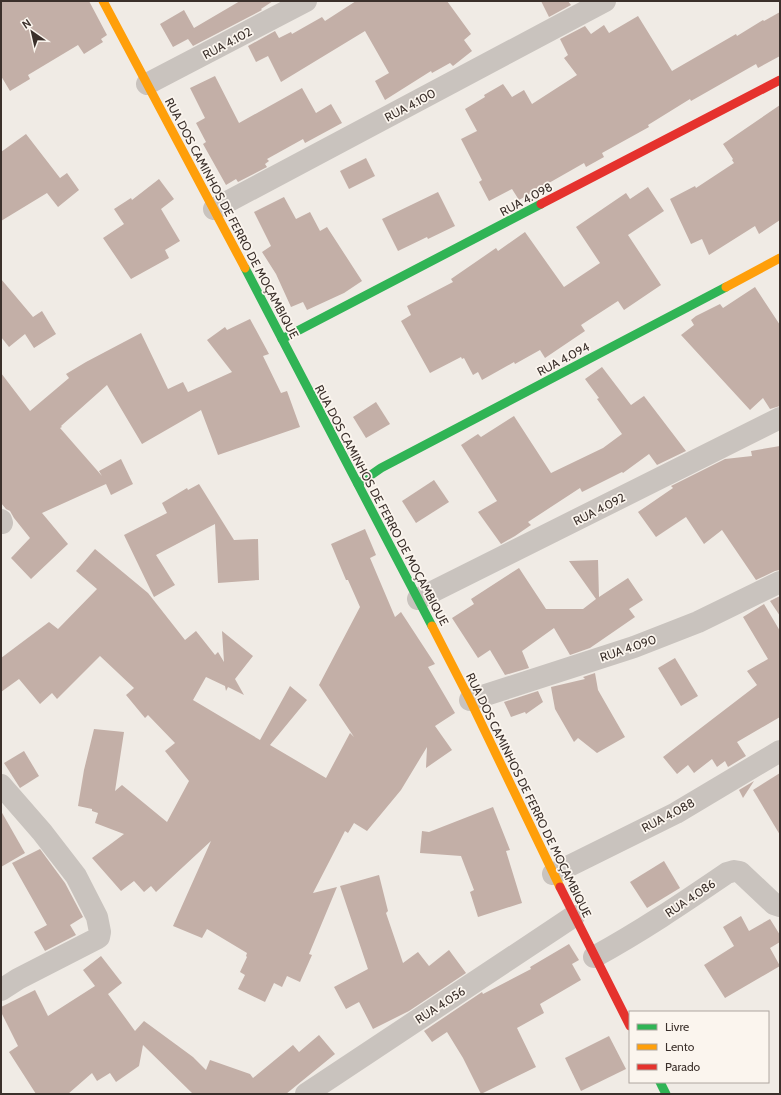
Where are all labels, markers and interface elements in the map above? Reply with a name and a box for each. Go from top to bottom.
north arrow [12,12,52,52]
text: N [19,16,34,32]
street label: RUA 4.102 [200,24,254,62]
street label: RUA 4.100 [382,85,438,125]
street label: RUA DOS CAMINHOS DE FERRO DE MOÇAMBIQUE [162,95,302,341]
street label: RUA 4.098 [497,179,555,219]
street label: RUA 4.094 [534,339,592,379]
street label: RUA DOS CAMINHOS DE FERRO DE MOÇAMBIQUE [312,382,452,628]
street label: RUA 4.092 [570,490,628,528]
street label: RUA 4.090 [598,631,658,665]
street label: RUA DOS CAMINHOS DE FERRO DE MOÇAMBIQUE [463,670,595,920]
street label: RUA 4.088 [639,795,697,835]
street label: RUA 4.086 [662,876,718,920]
street label: RUA 4.056 [412,983,468,1027]
legend [629,1011,769,1083]
text: Livre [665,1019,689,1034]
text: Lento [665,1039,695,1054]
text: Parado [665,1059,701,1074]

